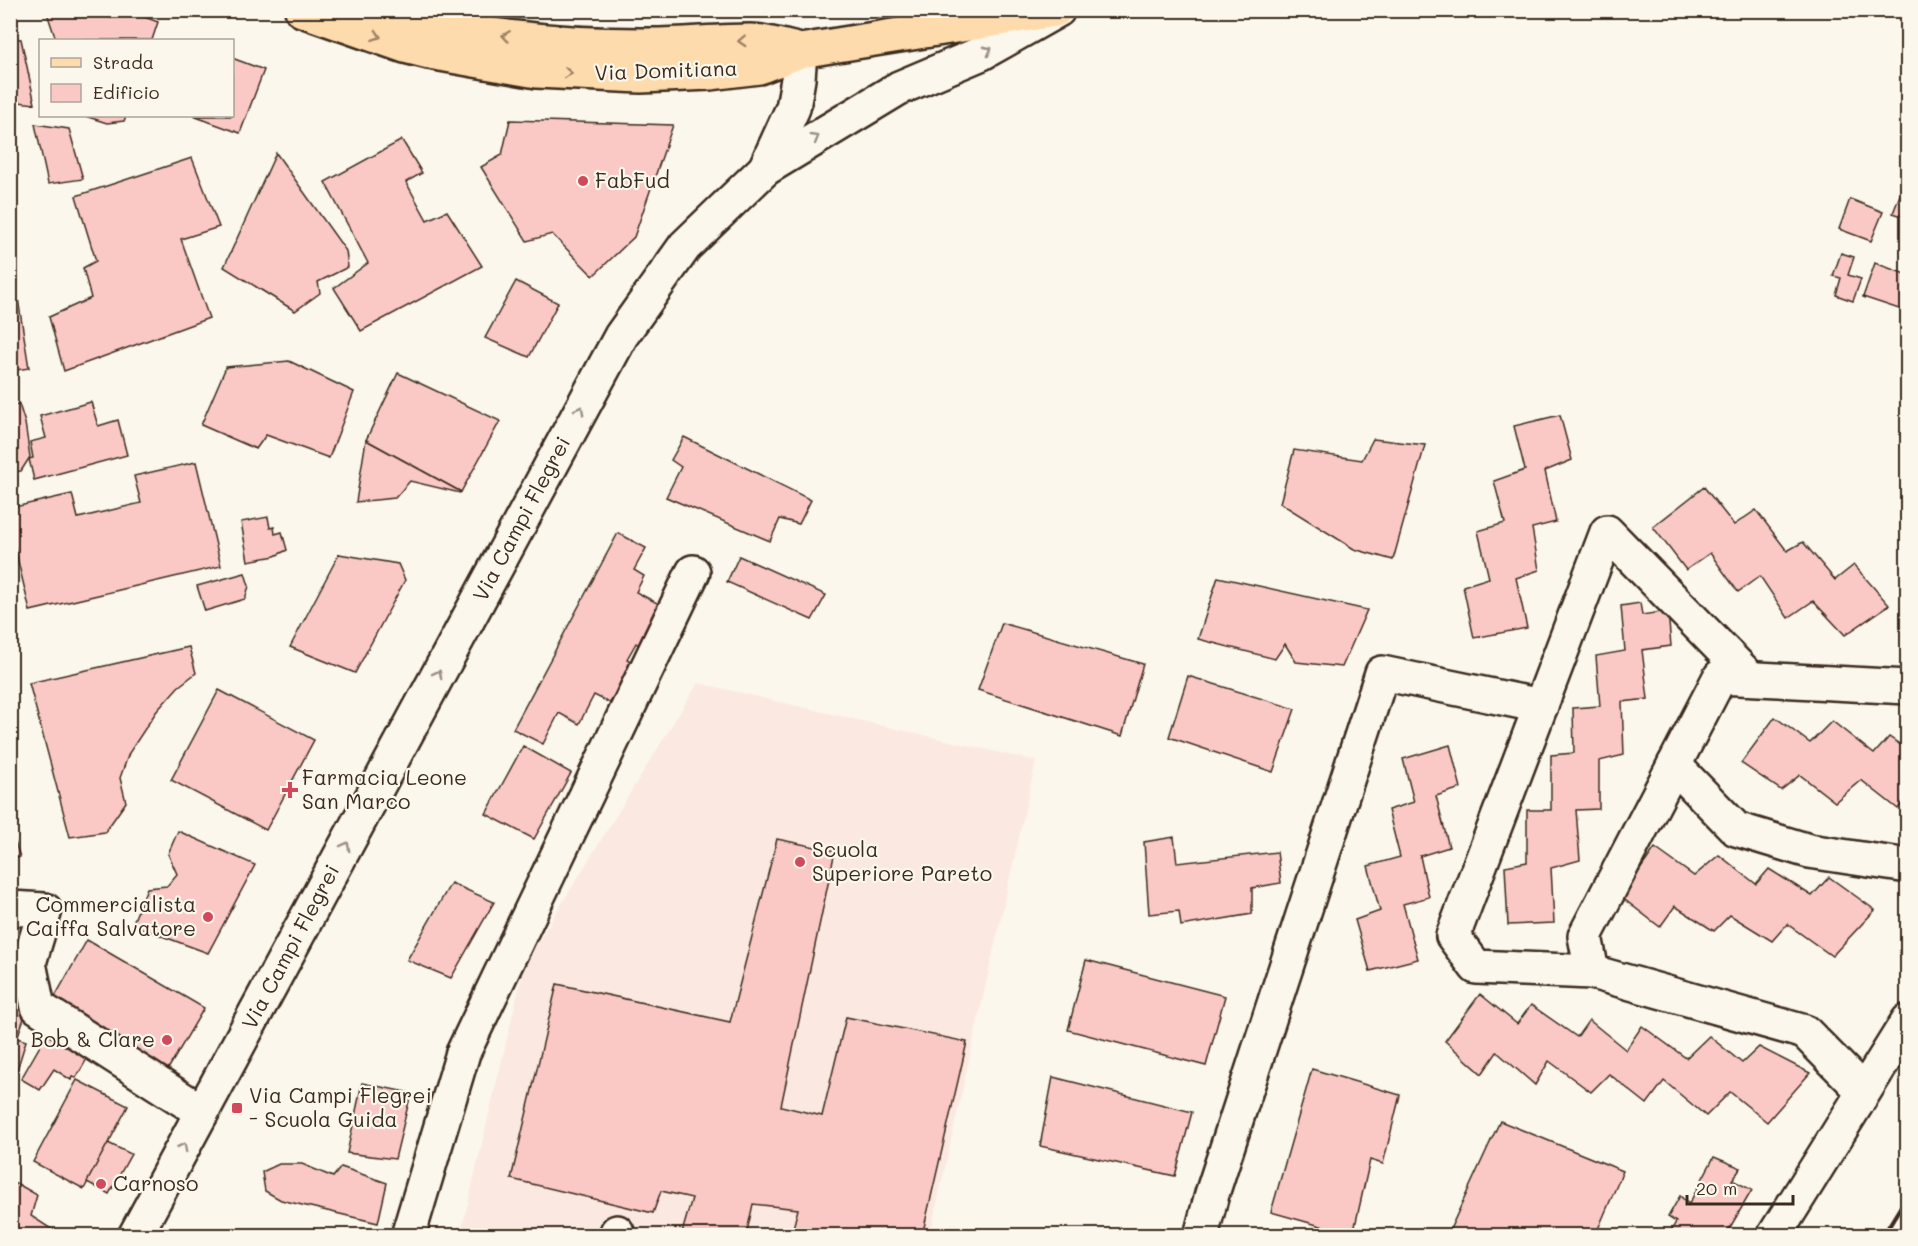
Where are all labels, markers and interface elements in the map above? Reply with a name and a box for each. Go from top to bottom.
one-way arrow [371,29,382,42]
one-way arrow [501,30,510,42]
one-way arrow [738,35,747,48]
legend [39,39,234,117]
one-way arrow [982,45,993,57]
text: Strada [93,50,154,74]
street label: Via Domitiana [594,54,738,85]
one-way arrow [564,67,573,80]
text: Edificio [93,80,160,104]
one-way arrow [809,133,819,145]
place label: FabFud [595,166,670,193]
marker: FabFud [576,174,590,188]
one-way arrow [573,406,584,417]
street label: Via Campi Flegrei [466,431,576,605]
one-way arrow [431,670,442,681]
place label: Farmacia Leone San Marco [302,763,467,814]
marker: Farmacia Leone San Marco [283,783,297,797]
place label: Scuola Superiore Pareto [812,835,992,886]
one-way arrow [339,842,350,852]
marker: Scuola Superiore Pareto [793,855,807,869]
street label: Via Campi Flegrei [235,859,345,1033]
place label: Commercialista Caiffa Salvatore [26,890,196,941]
marker: Commercialista Caiffa Salvatore [201,910,215,924]
place label: Bob & Clare [31,1025,155,1052]
marker: Bob & Clare [160,1033,174,1047]
place label: Via Campi Flegrei - Scuola Guida [249,1081,432,1132]
marker: Via Campi Flegrei - Scuola Guida [230,1101,244,1115]
one-way arrow [176,1143,187,1153]
scale bar [1687,1168,1794,1206]
place label: Carnoso [113,1169,198,1196]
text: 20 m [1696,1176,1737,1200]
marker: Carnoso [94,1177,108,1191]

